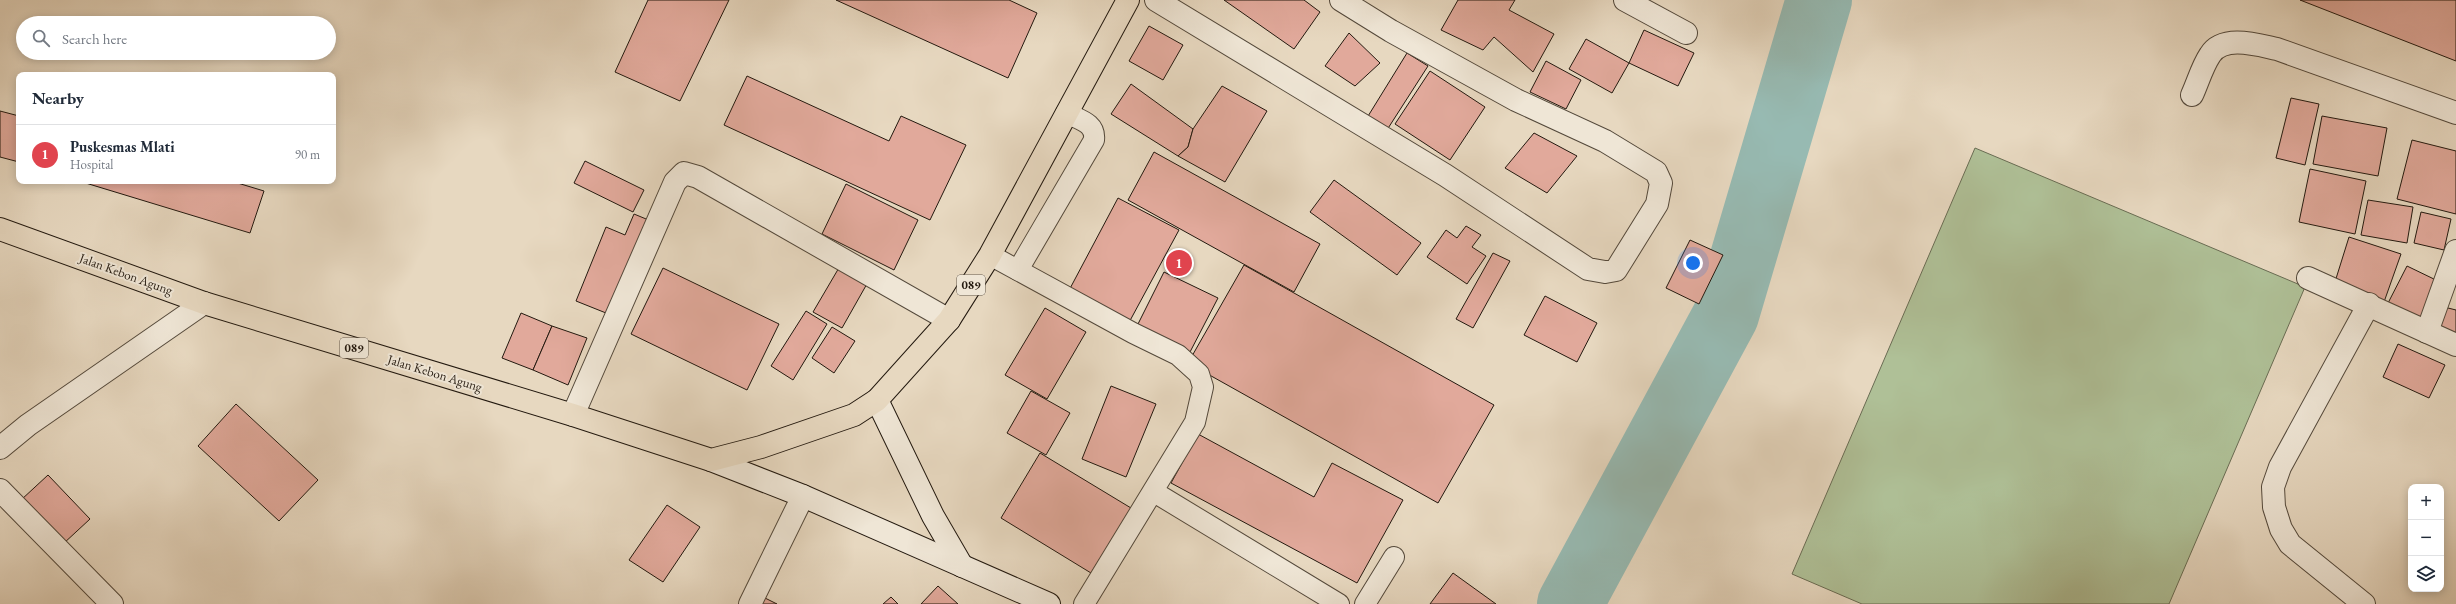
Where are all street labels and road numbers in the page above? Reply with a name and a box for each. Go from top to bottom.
street label: Jalan Kebon Agung [76,249,175,299]
road number: 089 [957,275,985,295]
road number: 089 [340,338,368,358]
street label: Jalan Kebon Agung [385,350,485,396]

